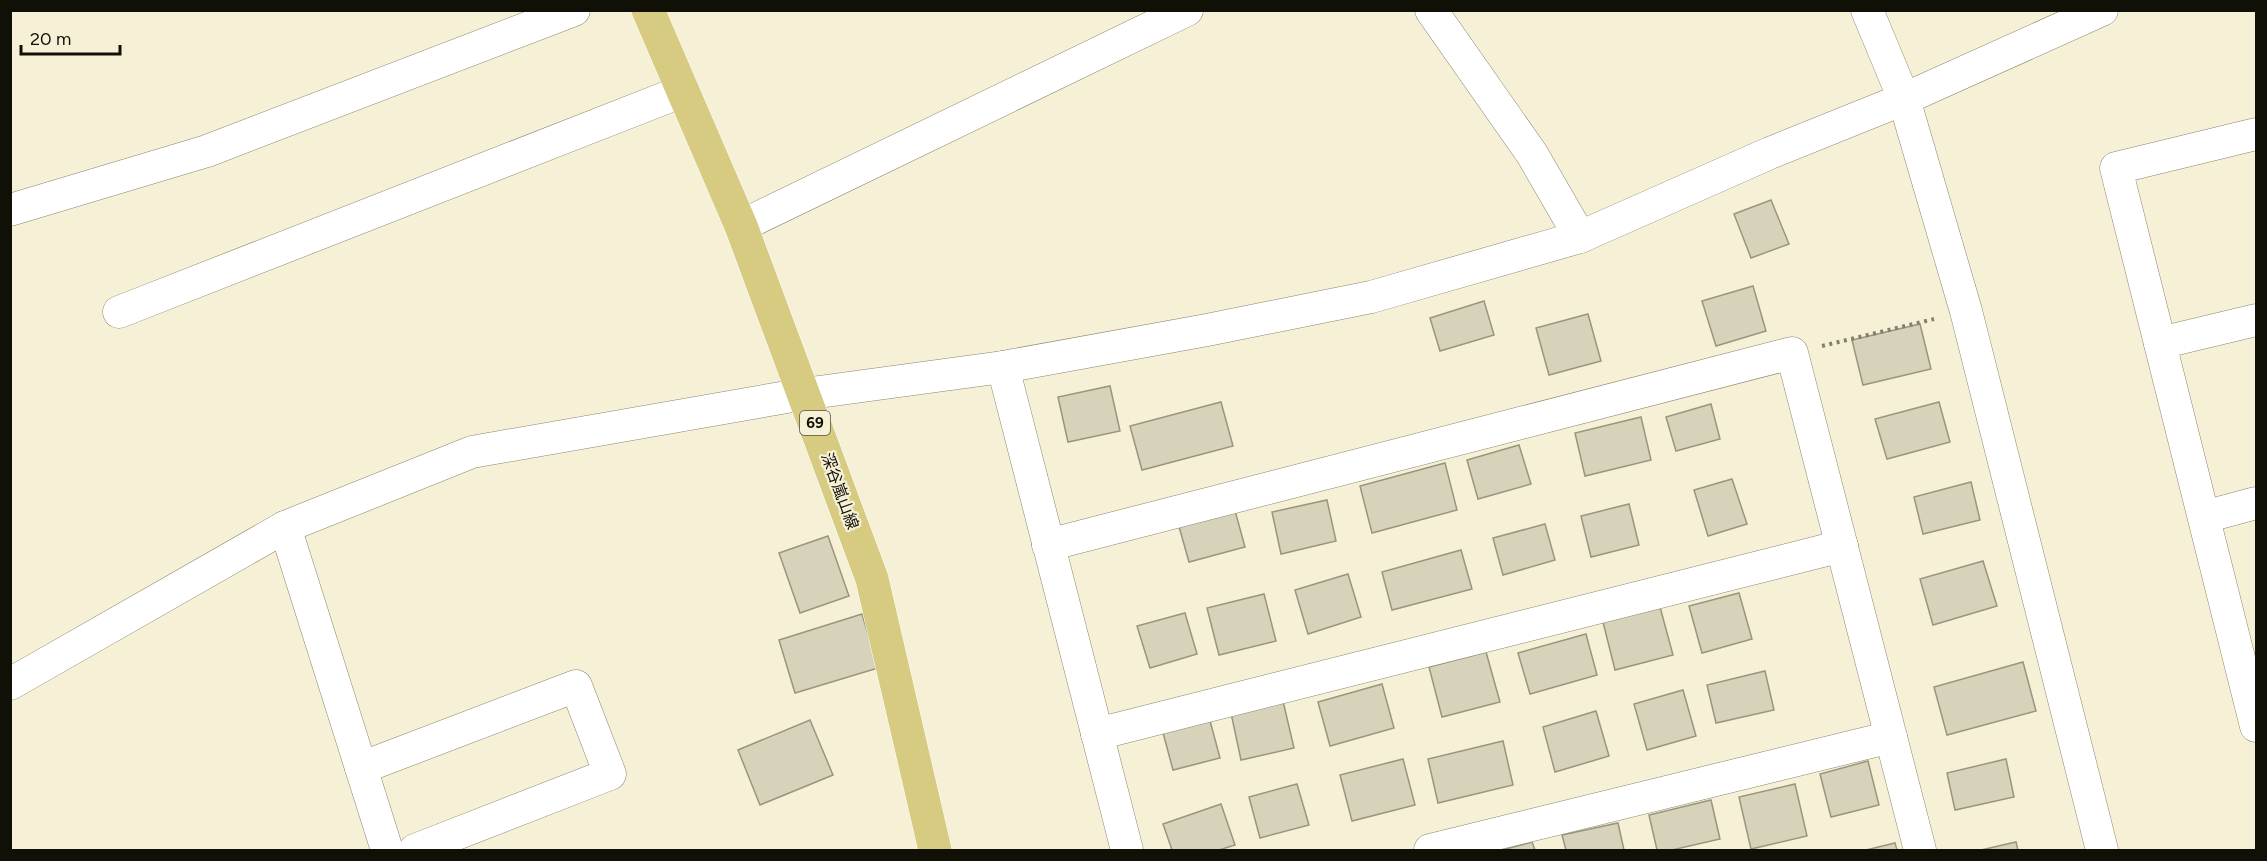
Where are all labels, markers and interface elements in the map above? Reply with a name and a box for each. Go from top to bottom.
scale bar [21,18,120,56]
text: 20 m [30,28,71,50]
road number: 69 [800,411,830,435]
street label: 深谷嵐山線 [817,450,863,532]

